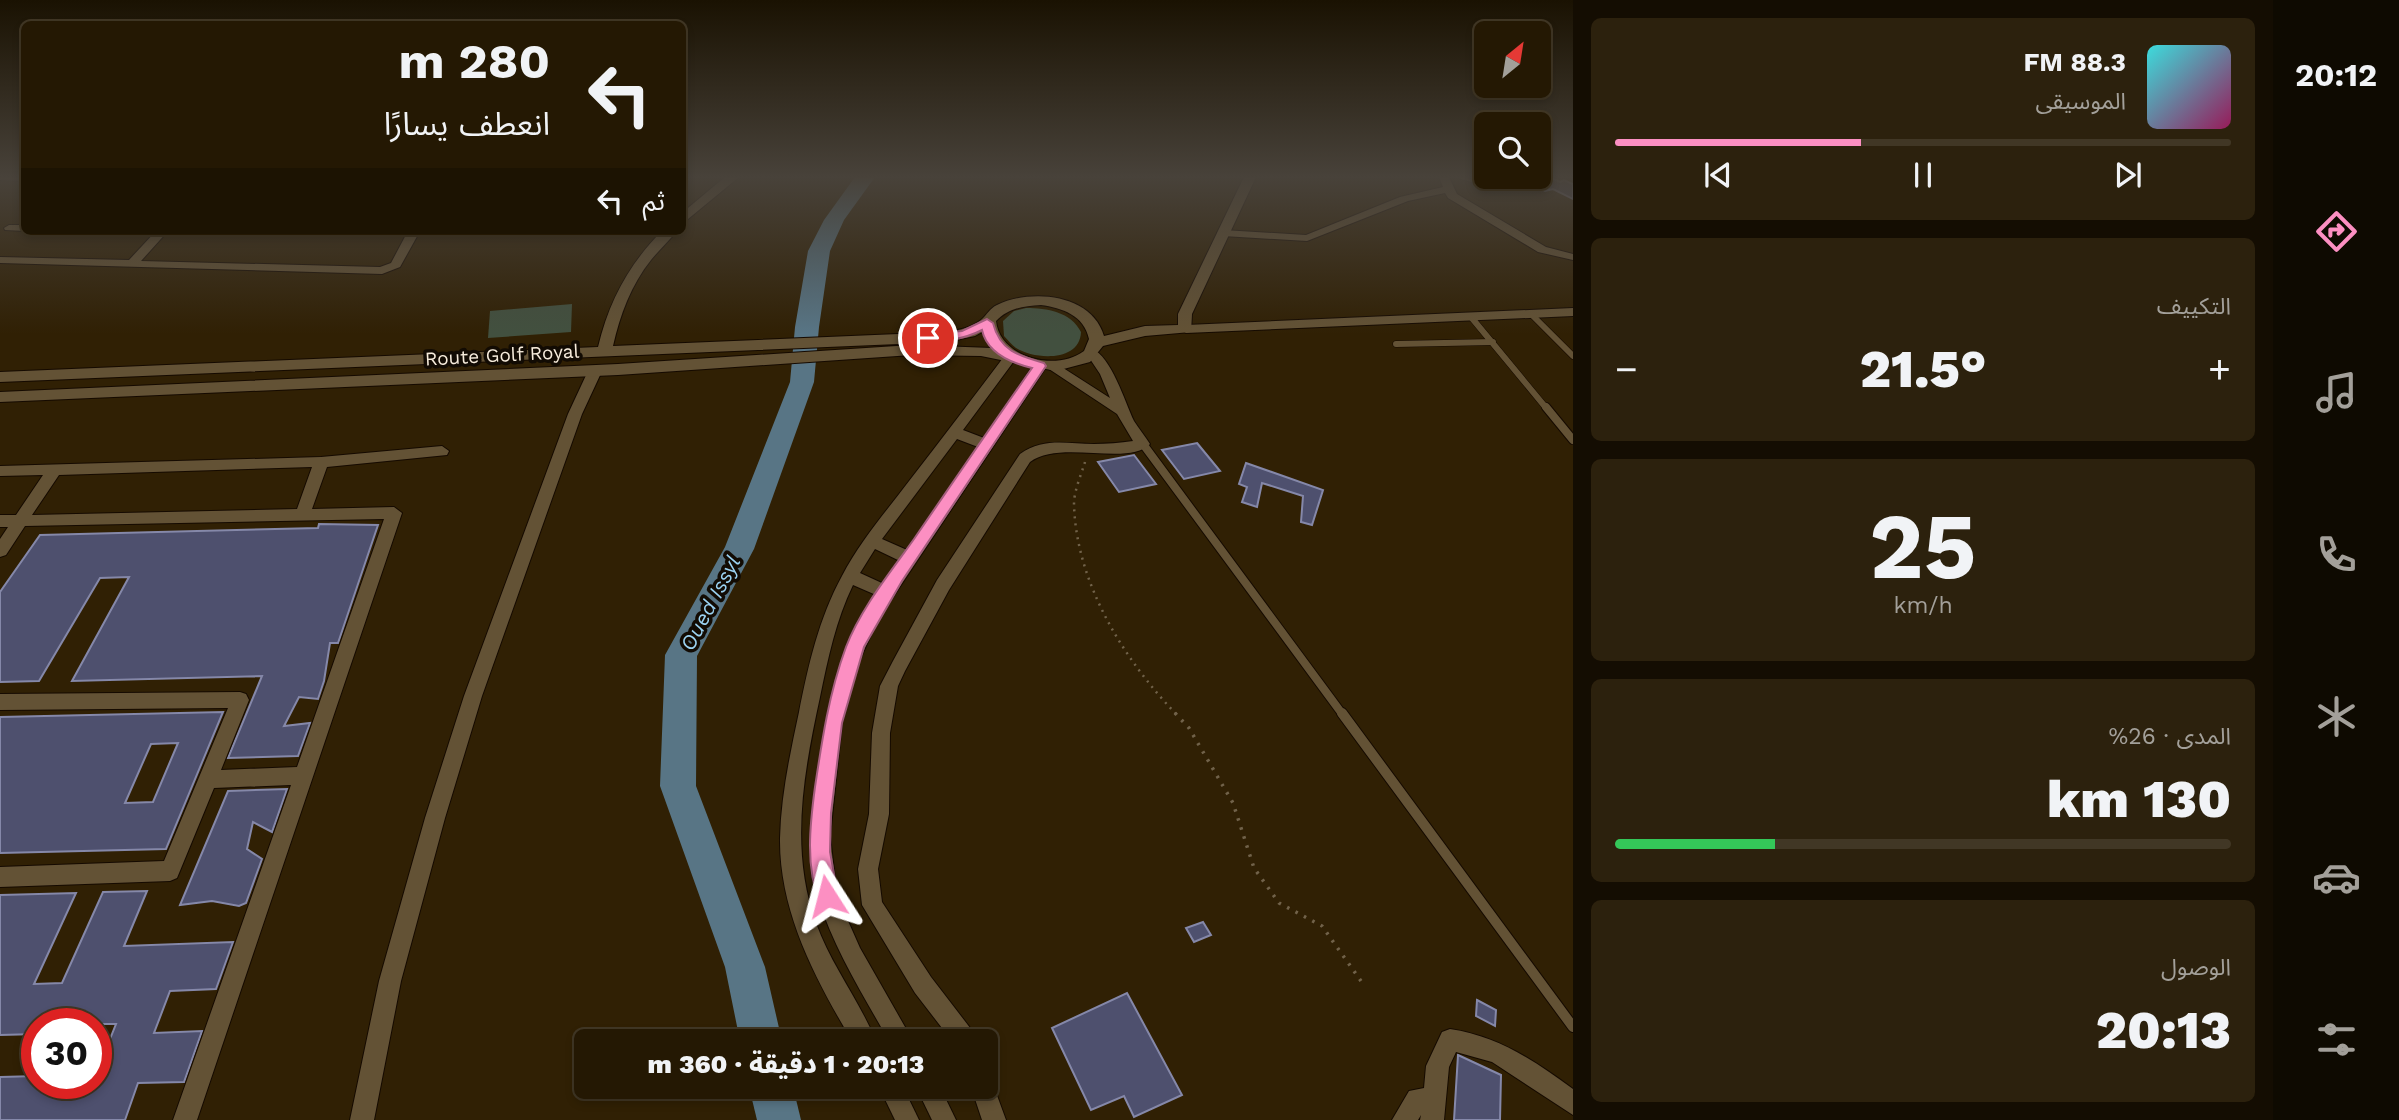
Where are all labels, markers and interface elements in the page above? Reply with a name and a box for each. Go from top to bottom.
north arrow [1474,21,1550,98]
map controls [1474,21,1551,189]
text: 280 m [398,32,550,90]
text: 88.3 FM [2023,47,2126,77]
icon: left [574,49,665,140]
text: 20:12 [2295,56,2377,94]
text: الموسيقى [2035,88,2126,115]
text: انعطف يسارًا [384,105,550,143]
button: search [1474,112,1551,189]
icon: previous [1699,156,1737,194]
icon: pause [1904,156,1942,194]
icon: next [2109,156,2147,194]
icon: left [591,182,629,220]
text: ثم [643,186,665,216]
icon: directions [2312,207,2361,256]
text: التكييف [2157,293,2231,320]
pin [898,308,958,368]
icon: arrive [909,319,947,357]
street label: Route Golf Royal [424,339,580,371]
text: 21.5° [1860,339,1986,400]
text: − [1615,347,1638,391]
text: + [2208,347,2231,391]
icon: music [2312,368,2361,417]
text: 25 [1869,493,1977,600]
icon: phone [2312,530,2361,579]
water label: Oued Issyl [675,551,745,655]
text: km/h [1893,592,1953,619]
icon: climate [2312,692,2361,741]
text: المدى · 26% [2109,723,2231,750]
text: 130 km [2047,769,2231,830]
icon: car [2312,853,2361,902]
position arrow [790,859,864,933]
text: الوصول [2161,954,2231,981]
text: 20:13 [2096,1000,2231,1061]
speed limit sign: 30 [21,1008,112,1099]
icon: filters [2312,1015,2361,1064]
text: 20:13 · 1 دقيقة · 360 m [648,1049,924,1079]

